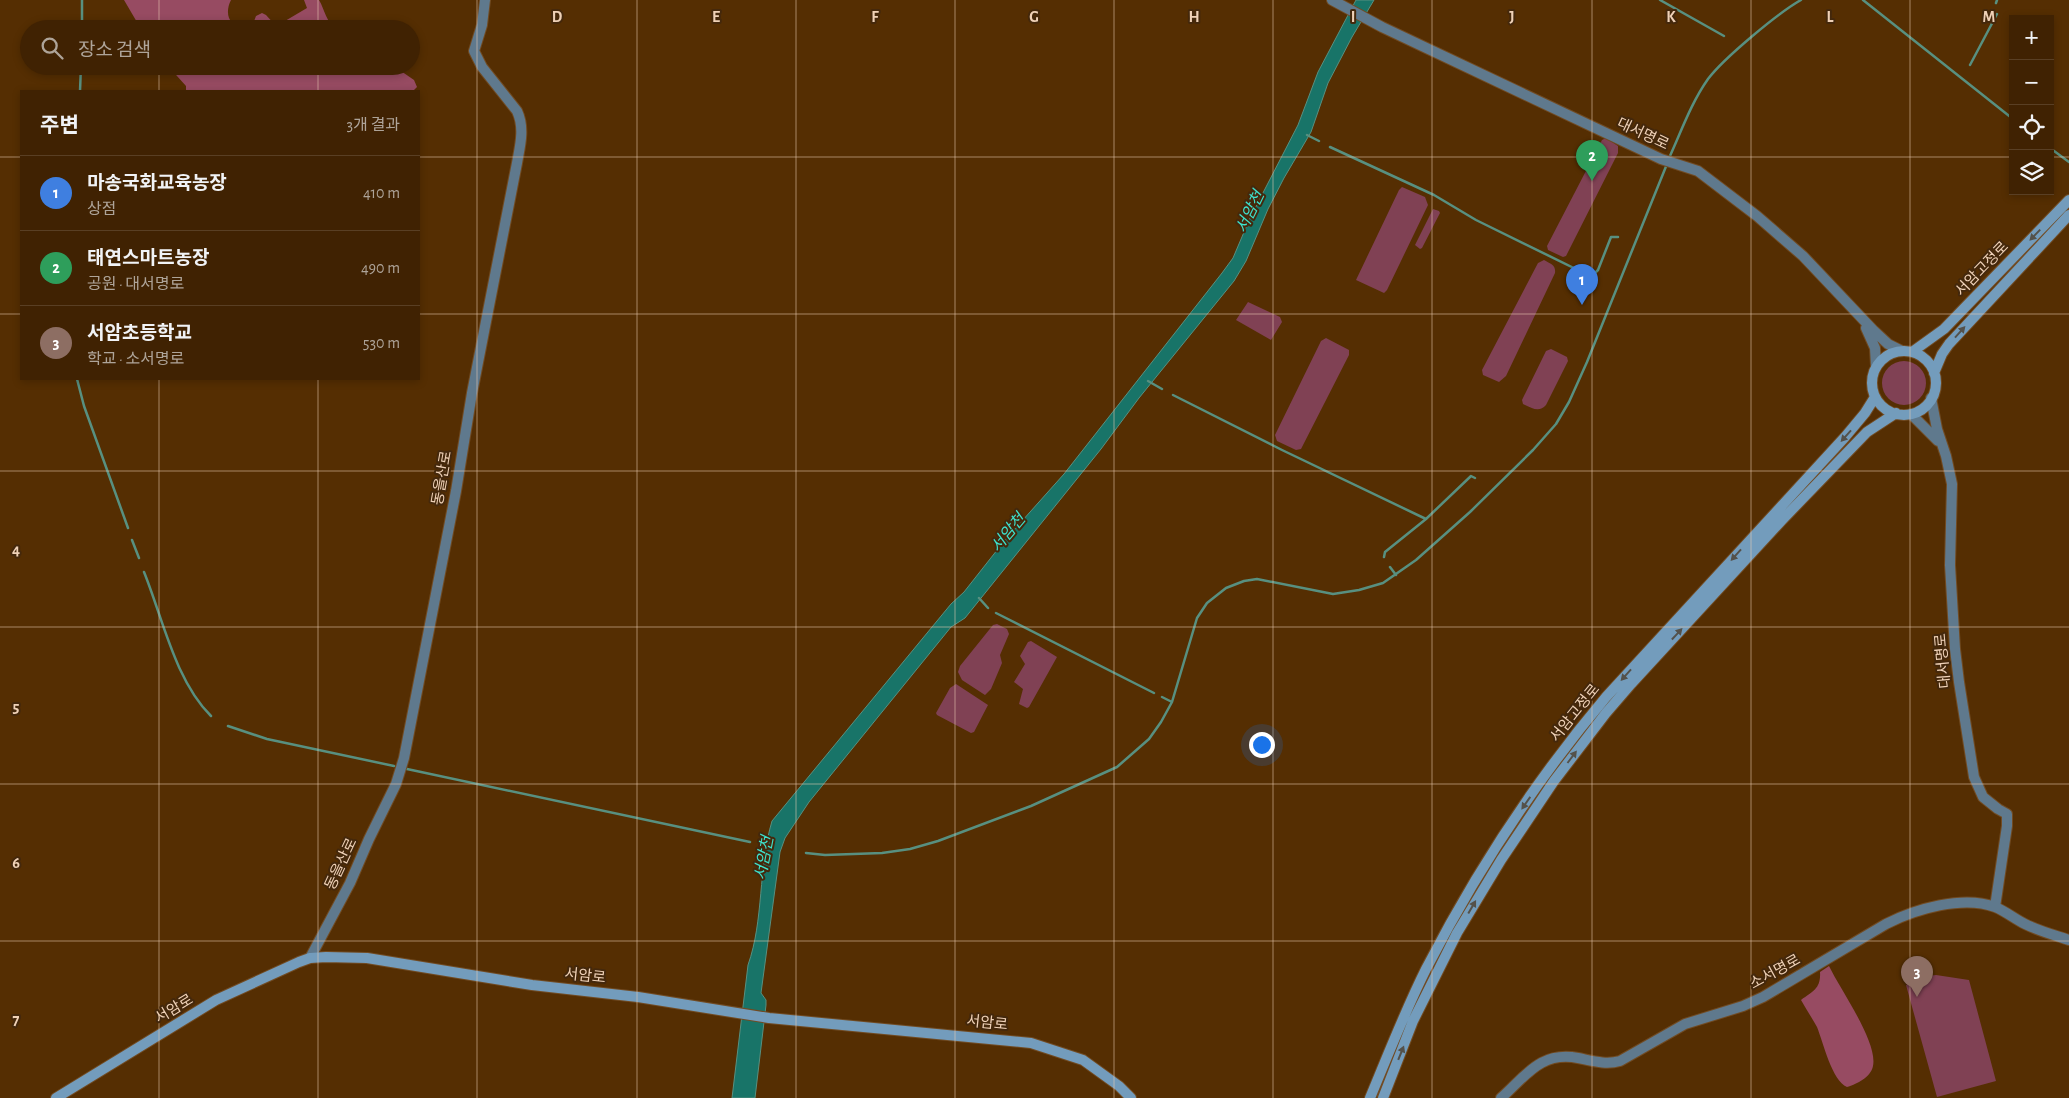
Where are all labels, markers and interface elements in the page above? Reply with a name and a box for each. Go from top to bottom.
text: D [552,9,563,25]
text: E [712,9,720,25]
text: F [871,9,879,25]
text: G [1029,9,1039,25]
text: H [1188,9,1200,25]
text: I [1351,9,1355,25]
text: J [1509,9,1515,25]
text: K [1666,9,1676,25]
text: L [1827,9,1834,25]
text: M [1983,9,1995,25]
map controls [2009,15,2054,195]
button: + [2009,15,2054,60]
search box [20,20,420,75]
icon: search [38,34,66,62]
text: 장소 검색 [78,41,151,60]
button: − [2009,60,2054,105]
button: locate [2009,105,2054,150]
text: 주변 [40,115,79,136]
street label: 대서명로 [1615,115,1672,152]
text: 3개 결과 [347,117,400,133]
pin: 2 [1576,140,1608,181]
button: layers [2009,150,2054,195]
text: 마송국화교육농장 [87,174,227,193]
text: 1 [53,185,59,201]
text: 410 m [363,185,400,201]
water label: 서암천 [1232,186,1268,235]
text: 상점 [87,201,116,217]
one-way arrow [2029,229,2041,241]
street label: 서암고정로 [1952,238,2011,299]
text: 태연스마트농장 [87,249,209,268]
text: 2 [52,260,60,276]
text: 490 m [361,260,400,276]
pin: 1 [1566,264,1598,305]
text: 공원 · 대서명로 [87,276,184,292]
text: 서암초등학교 [87,324,192,343]
one-way arrow [1954,326,1965,339]
text: 3 [53,335,59,351]
text: 530 m [363,335,400,351]
text: 학교 · 소서명로 [87,351,184,367]
one-way arrow [1840,429,1852,441]
street label: 동을산로 [429,449,454,506]
water label: 서암천 [987,509,1030,555]
text: 4 [12,542,20,558]
one-way arrow [1730,549,1742,561]
one-way arrow [1672,627,1683,640]
street label: 대서명로 [1932,633,1953,689]
one-way arrow [1620,669,1632,681]
street label: 서암고정로 [1547,681,1603,745]
text: 5 [13,699,20,715]
your location [1249,732,1275,758]
one-way arrow [1567,750,1577,764]
one-way arrow [1521,796,1531,809]
water label: 서암천 [751,832,777,881]
street label: 동을산로 [322,835,359,892]
text: 6 [12,855,20,871]
one-way arrow [1468,900,1476,914]
street label: 소서명로 [1747,951,1803,992]
pin: 3 [1901,956,1933,997]
street label: 서암로 [564,965,606,986]
street label: 서암로 [152,991,196,1026]
text: 7 [13,1012,20,1028]
street label: 서암로 [966,1012,1008,1033]
one-way arrow [1397,1045,1405,1060]

